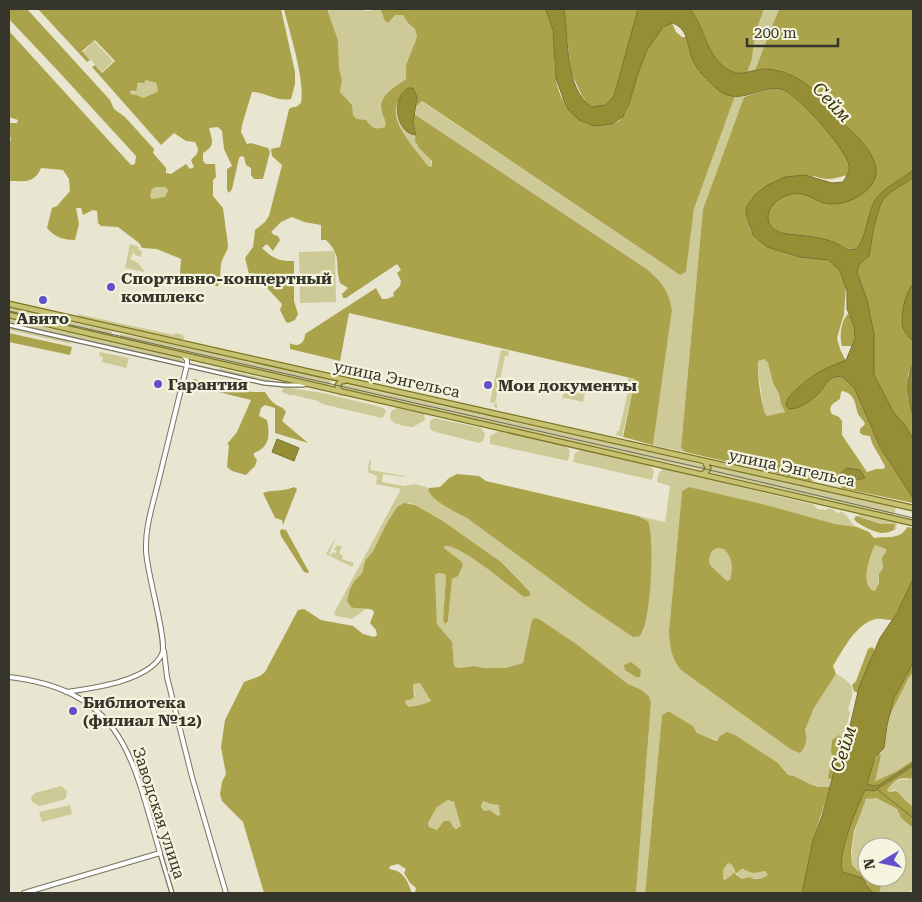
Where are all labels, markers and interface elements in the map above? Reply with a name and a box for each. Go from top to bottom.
scale bar [747,15,838,47]
text: 200 m [754,24,797,42]
water label: Сейм [808,78,856,126]
place label: Спортивно-концертный комплекс [121,269,332,306]
marker: Спортивно-концертный комплекс [105,281,117,293]
marker: Авито [37,294,49,306]
place label: Авито [17,309,69,328]
street label: улица Энгельса [332,356,462,402]
place label: Гарантия [168,375,248,394]
place label: Мои документы [498,376,638,395]
marker: Гарантия [152,378,164,390]
marker: Мои документы [482,379,494,391]
street label: улица Энгельса [727,445,857,491]
place label: Библиотека (филиал №12) [83,693,202,730]
marker: Библиотека (филиал №12) [67,705,79,717]
water label: Сейм [826,723,860,775]
street label: Заводская улица [129,745,189,882]
north arrow [857,837,907,887]
text: N [860,857,878,871]

